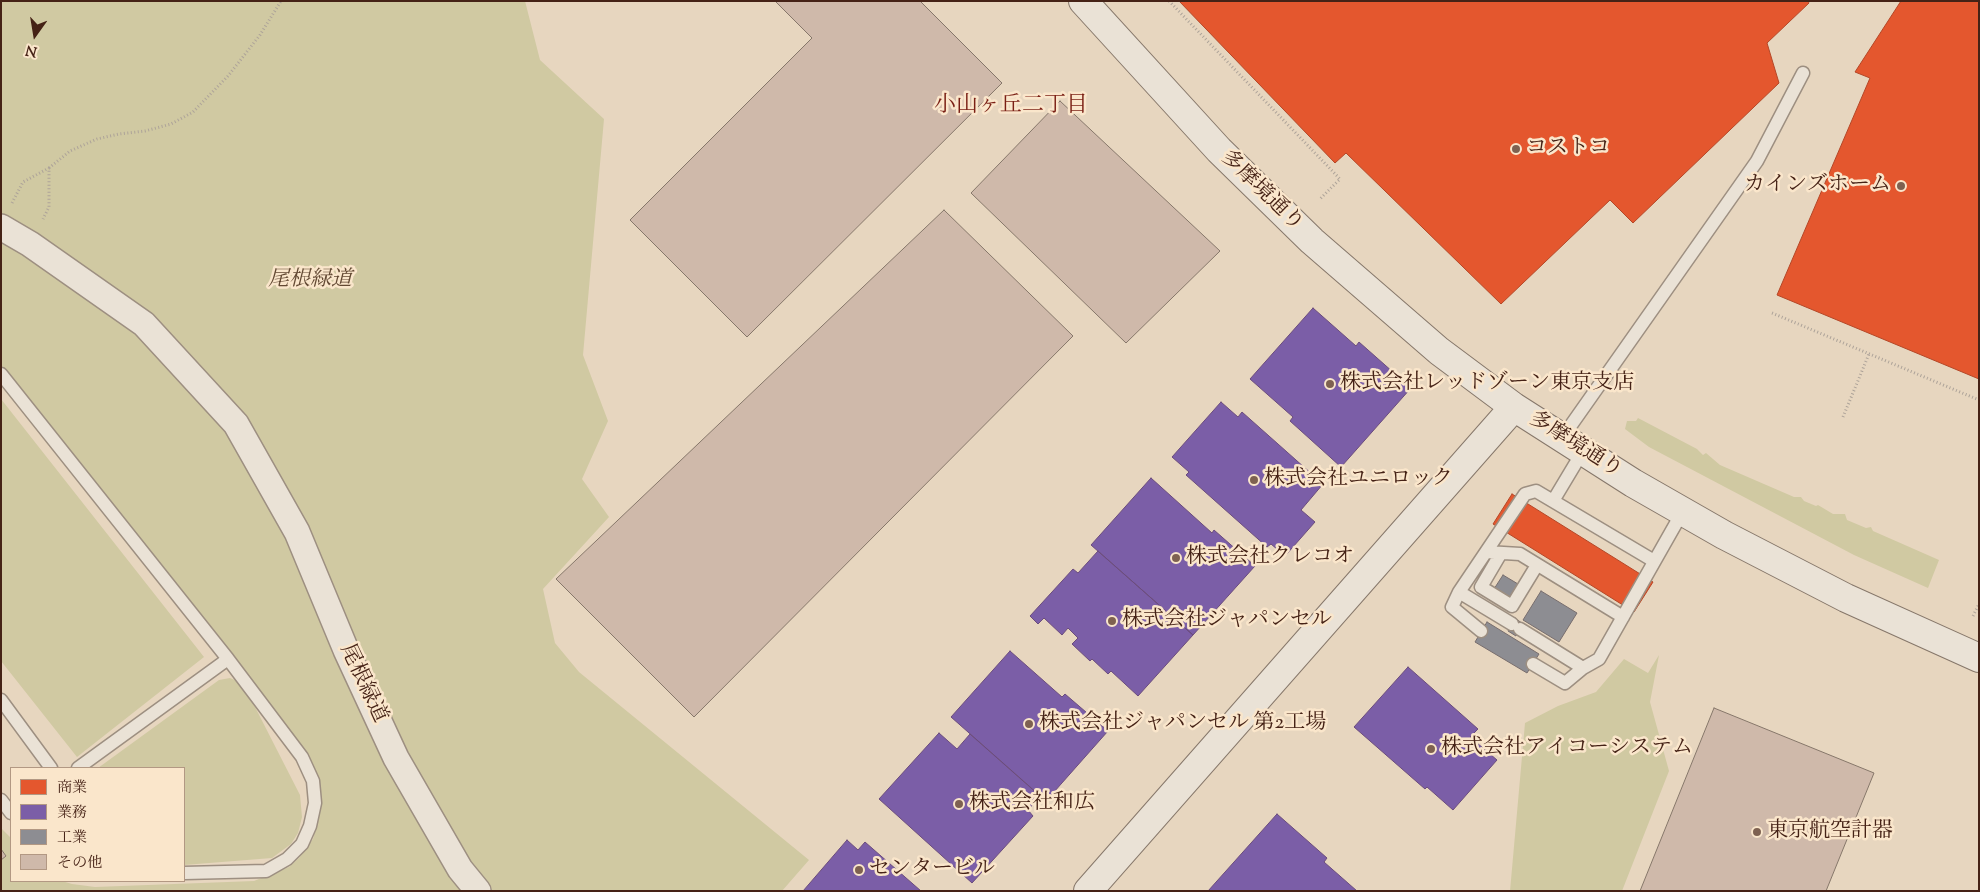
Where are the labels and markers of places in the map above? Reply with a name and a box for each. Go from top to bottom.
place label: コストコ [1526,136,1610,162]
marker: コストコ [1510,143,1522,155]
place label: カインズホーム [1744,173,1891,199]
marker: カインズホーム [1895,180,1907,192]
place label: 株式会社レッドゾーン東京支店 [1340,371,1634,397]
marker: 株式会社レッドゾーン東京支店 [1324,378,1336,390]
place label: 株式会社ユニロック [1264,467,1453,493]
marker: 株式会社ユニロック [1248,474,1260,486]
place label: 株式会社クレコオ [1186,545,1354,571]
marker: 株式会社クレコオ [1170,552,1182,564]
place label: 株式会社ジャパンセル [1122,608,1332,634]
marker: 株式会社ジャパンセル [1106,615,1118,627]
place label: 株式会社ジャパンセル 第2工場 [1039,711,1326,737]
marker: 株式会社ジャパンセル 第2工場 [1023,718,1035,730]
place label: 株式会社アイコーシステム [1441,736,1693,762]
marker: 株式会社アイコーシステム [1425,743,1437,755]
place label: 株式会社和広 [969,791,1095,817]
marker: 株式会社和広 [953,798,965,810]
place label: 東京航空計器 [1767,819,1893,845]
marker: 東京航空計器 [1751,826,1763,838]
place label: センタービル [869,857,995,883]
marker: センタービル [853,864,865,876]

